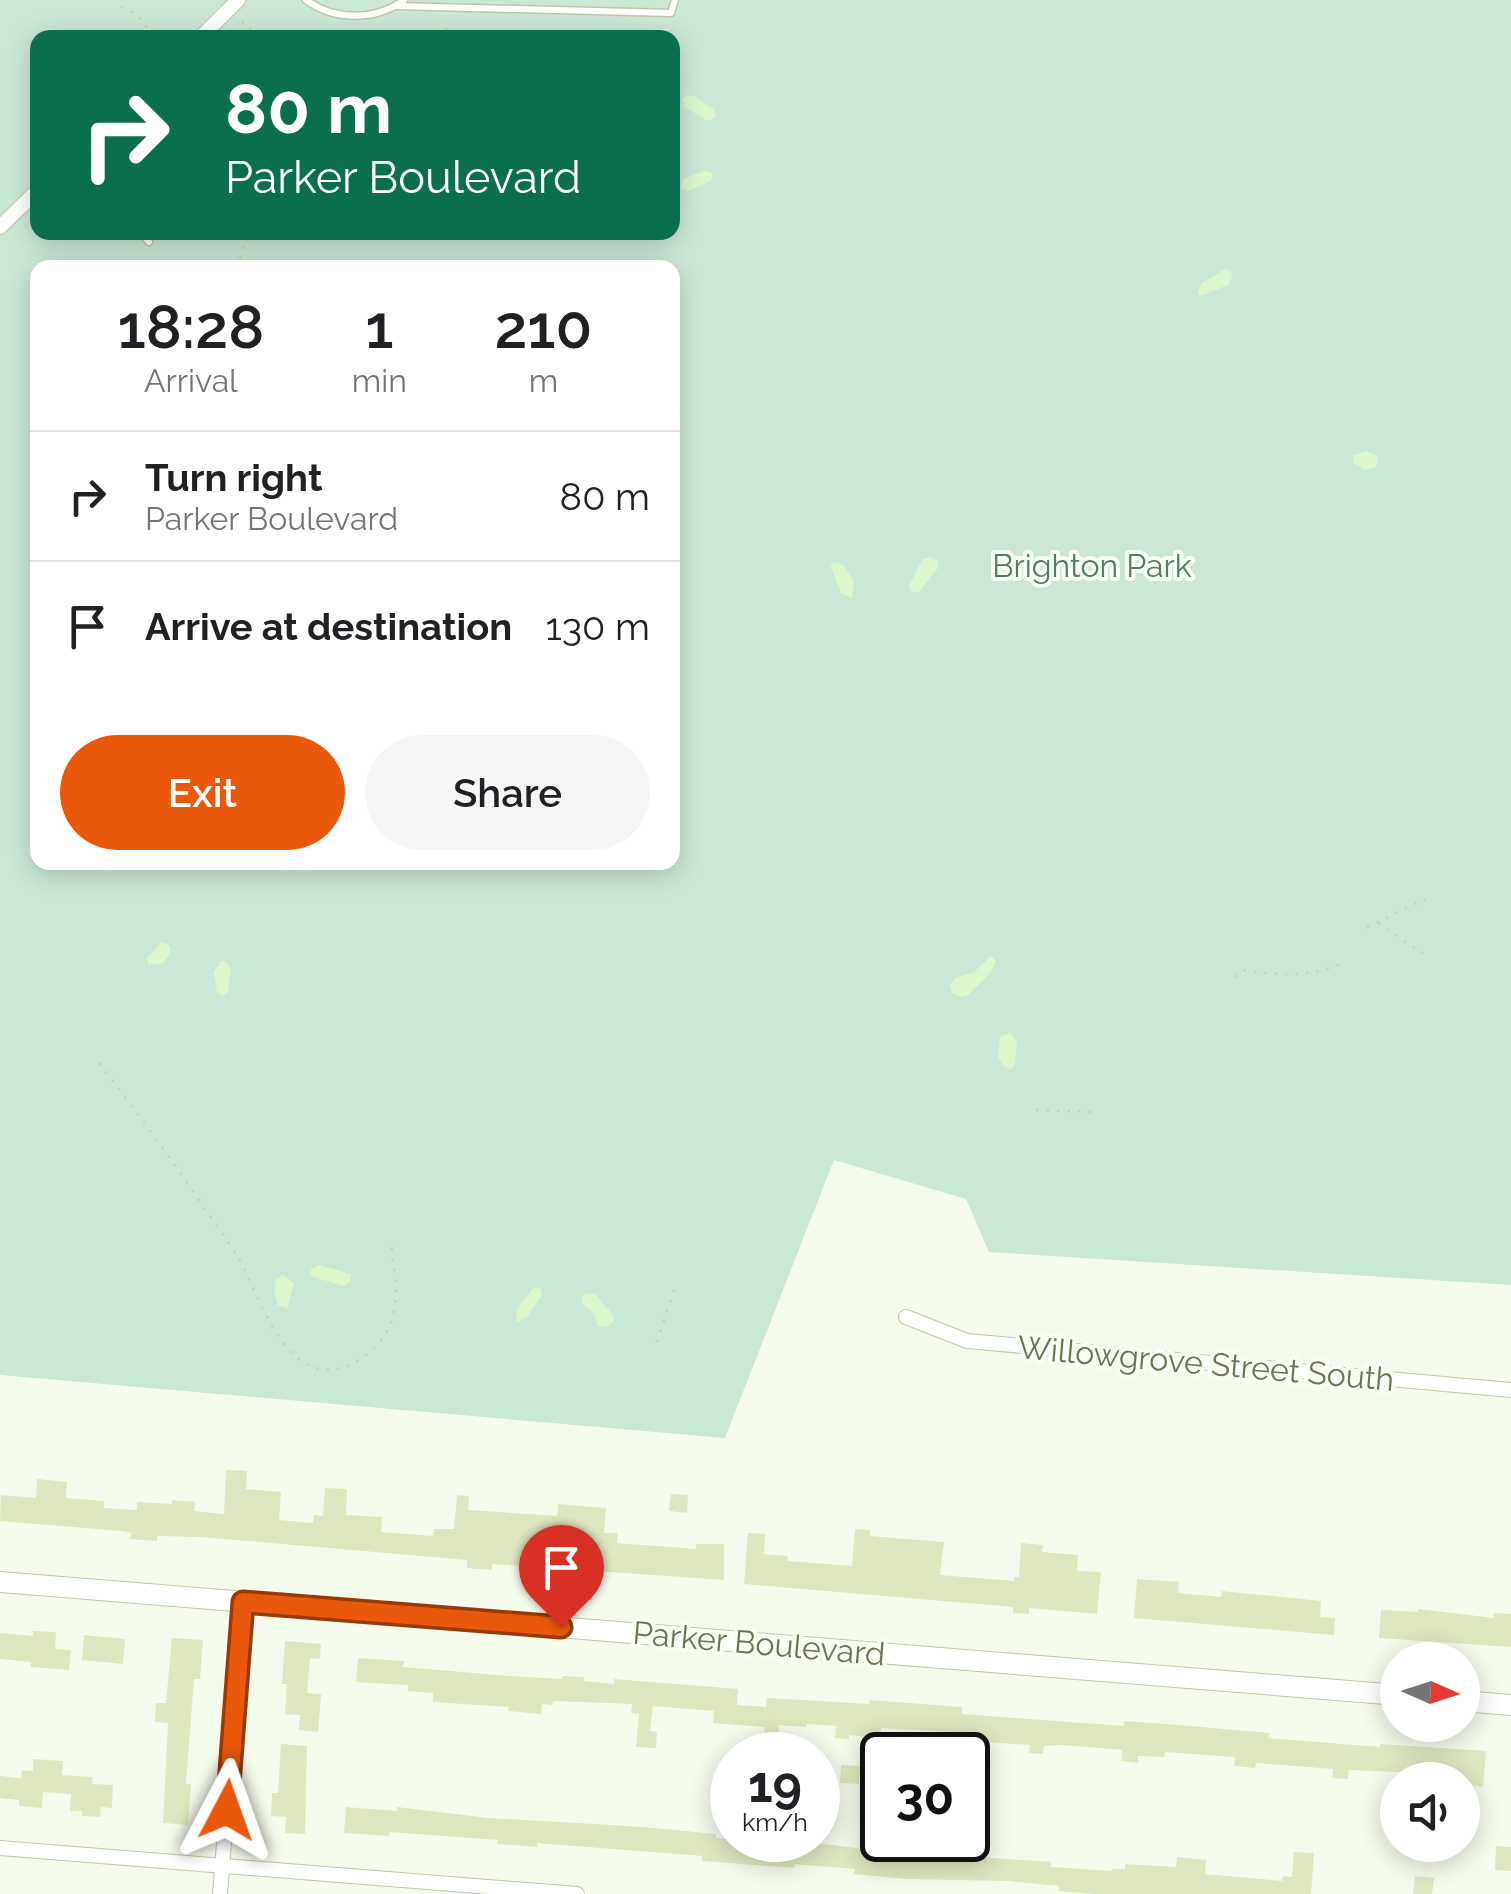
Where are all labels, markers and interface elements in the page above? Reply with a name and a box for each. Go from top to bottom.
text: 80 m [225,67,392,149]
icon: right [60,70,190,200]
text: Parker Boulevard [225,151,581,204]
text: 18:28 [118,292,264,362]
text: 1 [365,292,393,362]
text: 210 [494,292,592,362]
text: Arrival [144,362,238,399]
text: min [352,362,407,399]
text: m [529,362,558,399]
text: Turn right [145,455,322,500]
icon: right [60,469,115,524]
text: 80 m [560,474,650,519]
text: Parker Boulevard [145,500,398,537]
park label: Brighton Park [992,547,1192,584]
icon: arrive [60,599,115,654]
text: Arrive at destination [145,604,512,649]
text: 130 m [546,604,650,649]
button: Exit [60,735,345,850]
button: Share [365,735,650,850]
street label: Willowgrove Street South [1016,1328,1396,1398]
pin [519,1525,604,1628]
icon: arrive [534,1540,589,1595]
street label: Parker Boulevard [631,1614,887,1672]
north arrow [1380,1642,1480,1742]
map controls [1380,1642,1480,1862]
speed limit sign: 30 [860,1732,990,1862]
text: 19 [748,1755,802,1814]
position arrow [175,1758,279,1862]
button: sound [1380,1762,1480,1862]
text: km/h [742,1807,808,1837]

